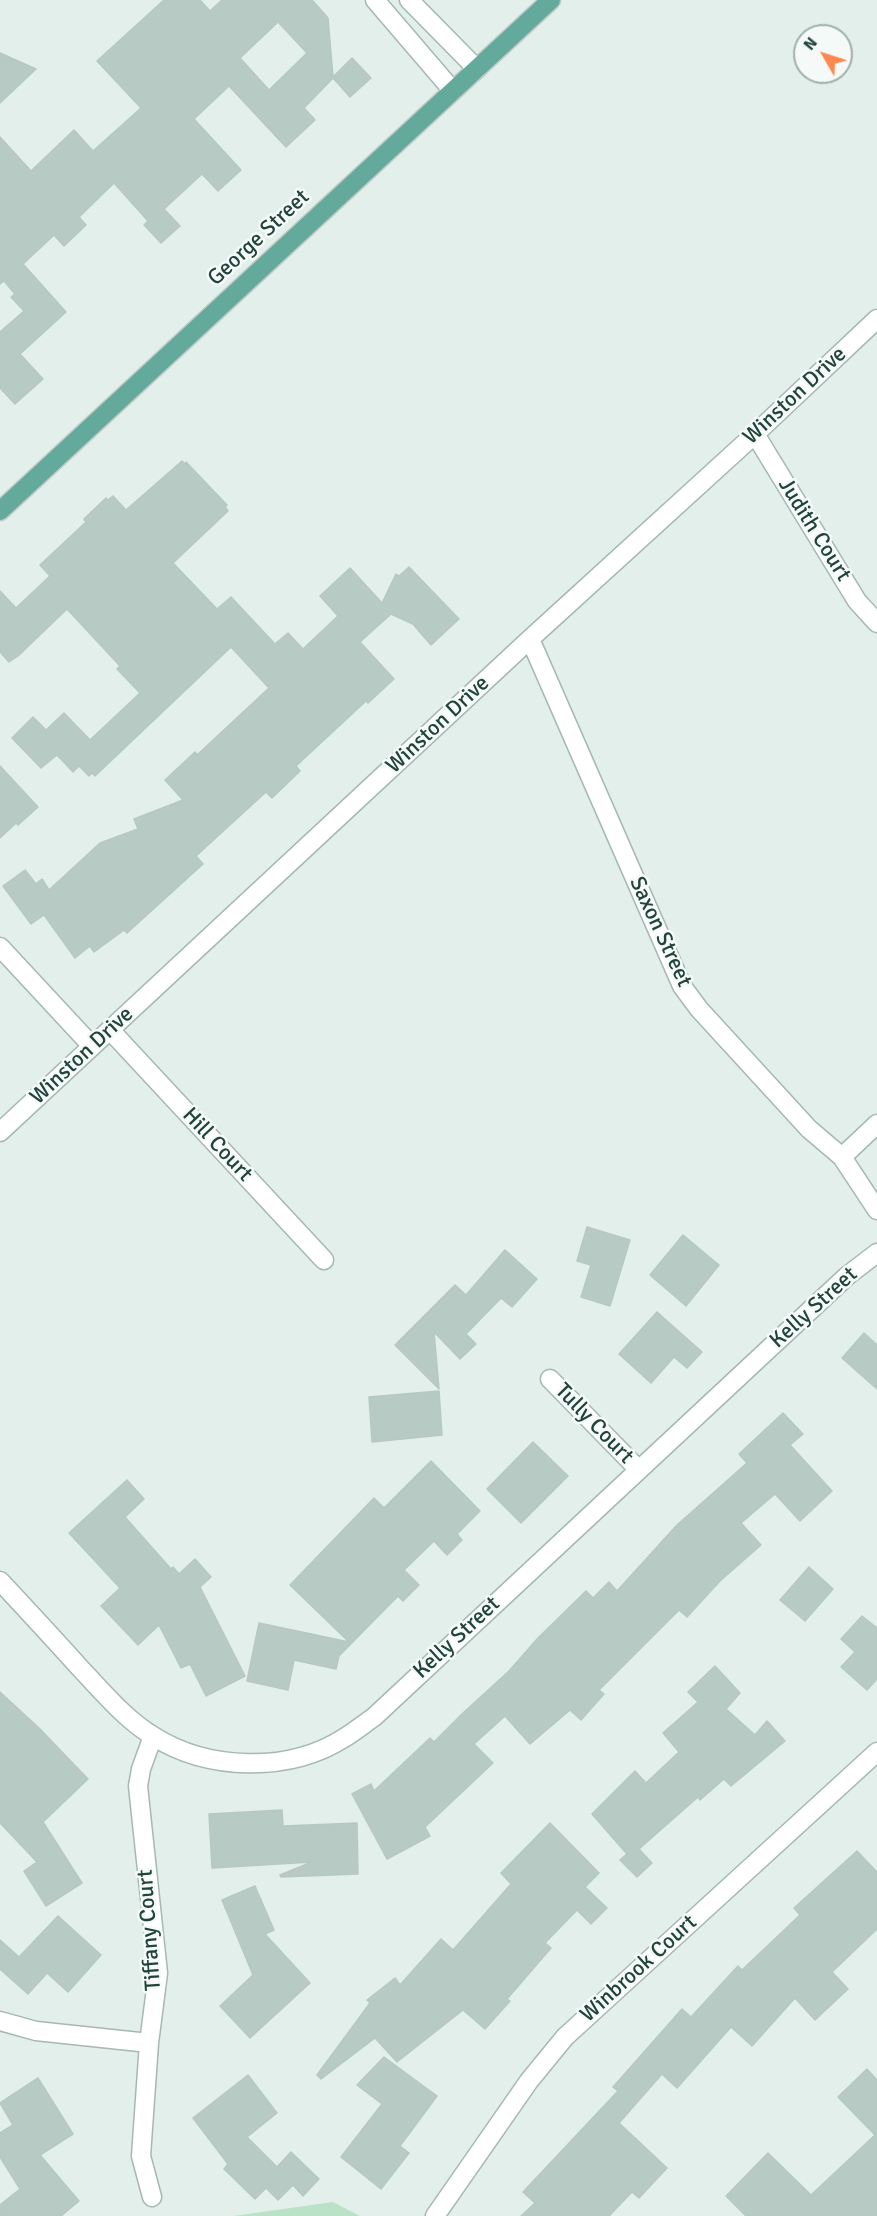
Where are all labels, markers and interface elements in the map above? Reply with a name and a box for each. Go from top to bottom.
north arrow [793,24,853,84]
text: N [799,33,822,55]
street label: George Street [203,184,315,292]
street label: Winston Drive [738,342,852,450]
street label: Judith Court [772,474,856,586]
street label: Winston Drive [381,671,495,779]
street label: Saxon Street [623,873,697,991]
street label: Winston Drive [25,1002,139,1110]
street label: Hill Court [176,1103,258,1187]
street label: Kelly Street [765,1262,863,1354]
street label: Tully Court [549,1378,639,1470]
street label: Kelly Street [408,1591,506,1685]
street label: Tiffany Court [133,1868,167,1992]
street label: Winbrook Court [575,1910,703,2028]

